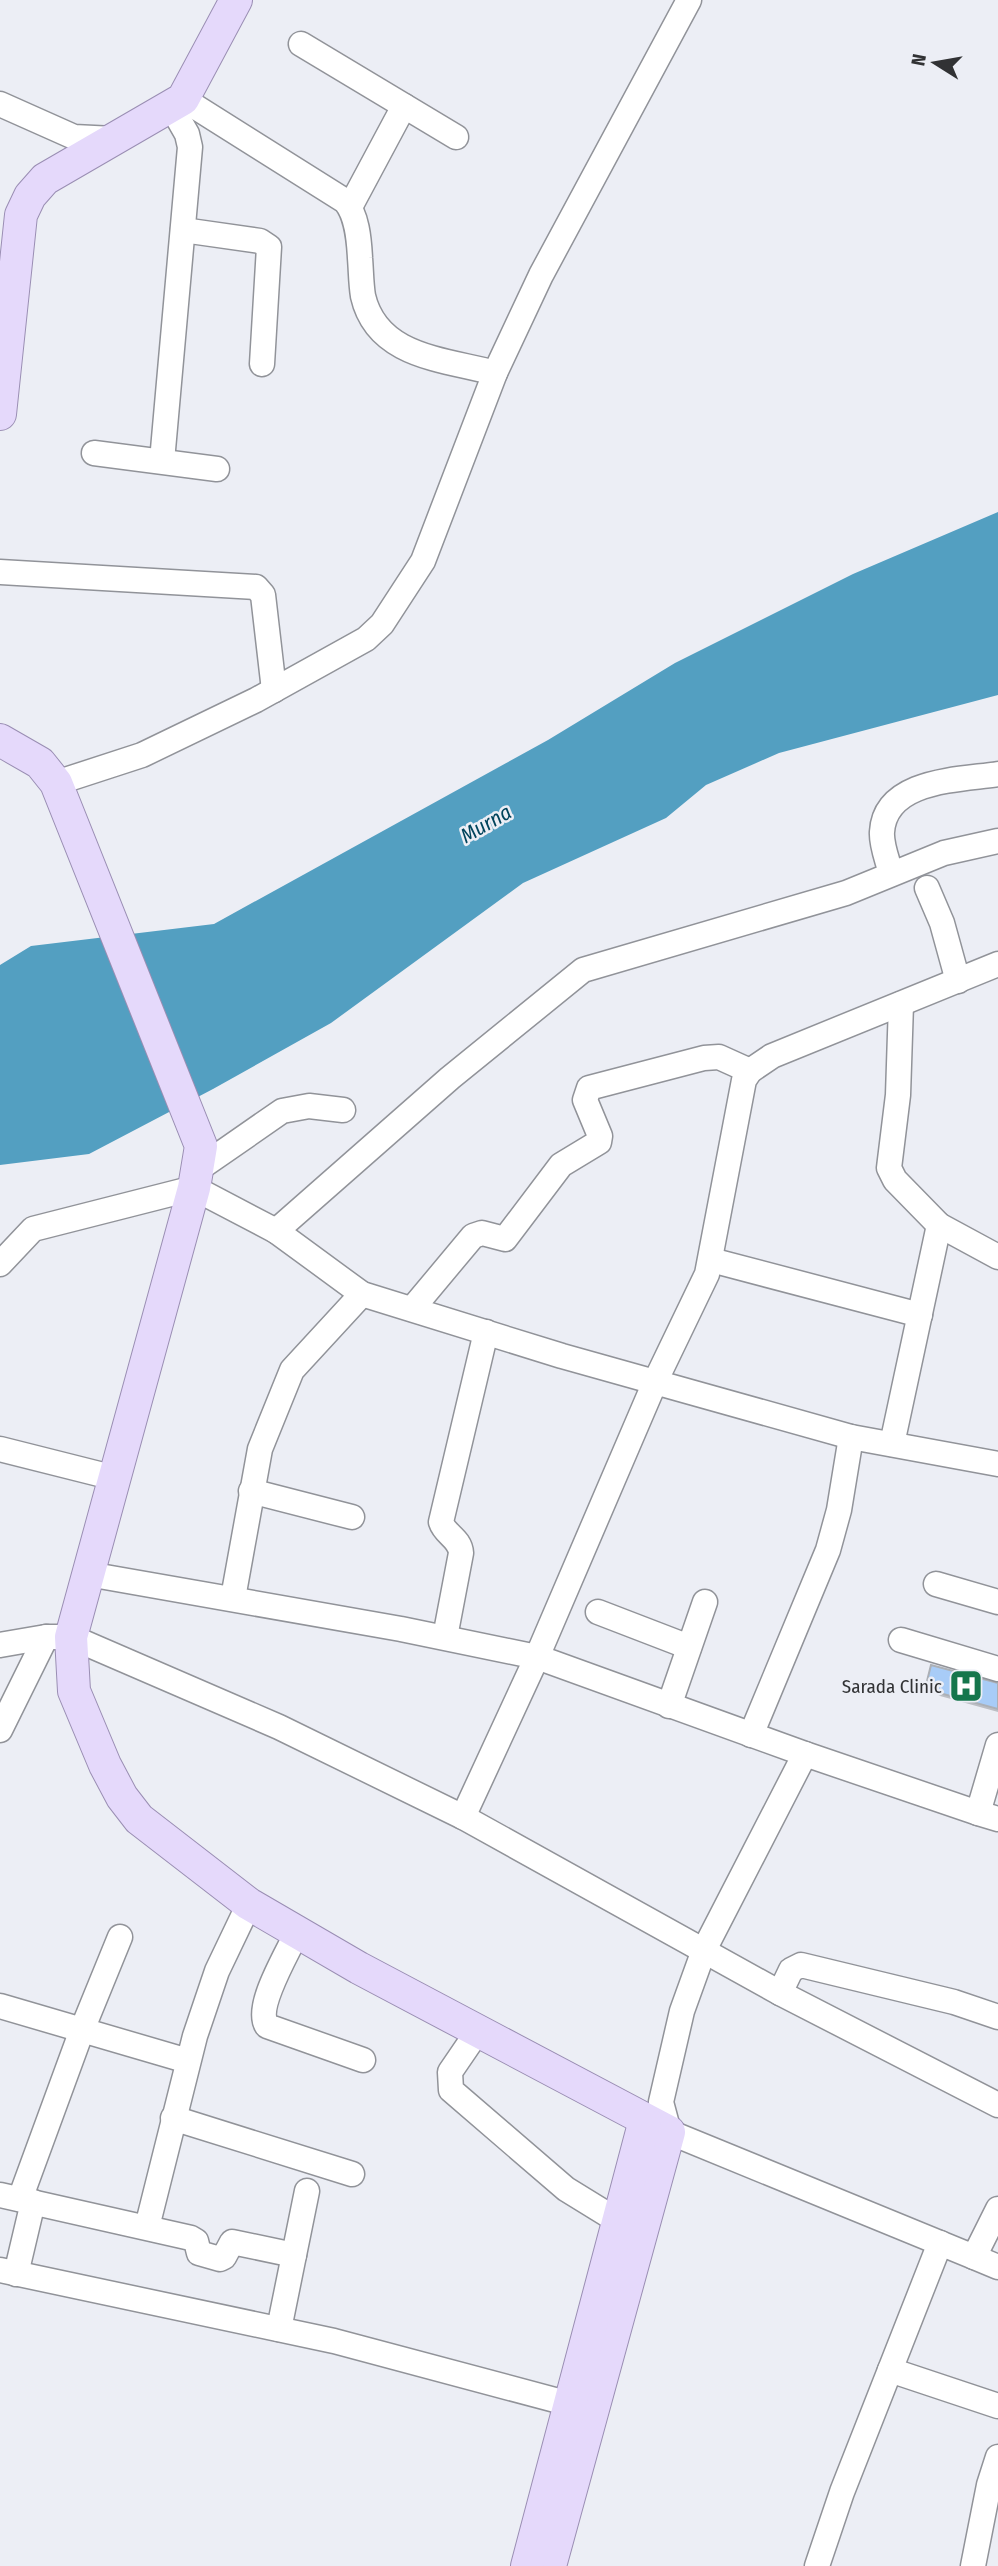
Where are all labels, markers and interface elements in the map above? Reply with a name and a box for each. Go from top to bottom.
north arrow [900,28,970,98]
text: N [906,52,931,68]
water label: Murna [456,799,516,849]
hospital icon: Sarada Clinic [947,1667,985,1705]
place label: Sarada Clinic [842,1675,942,1698]

